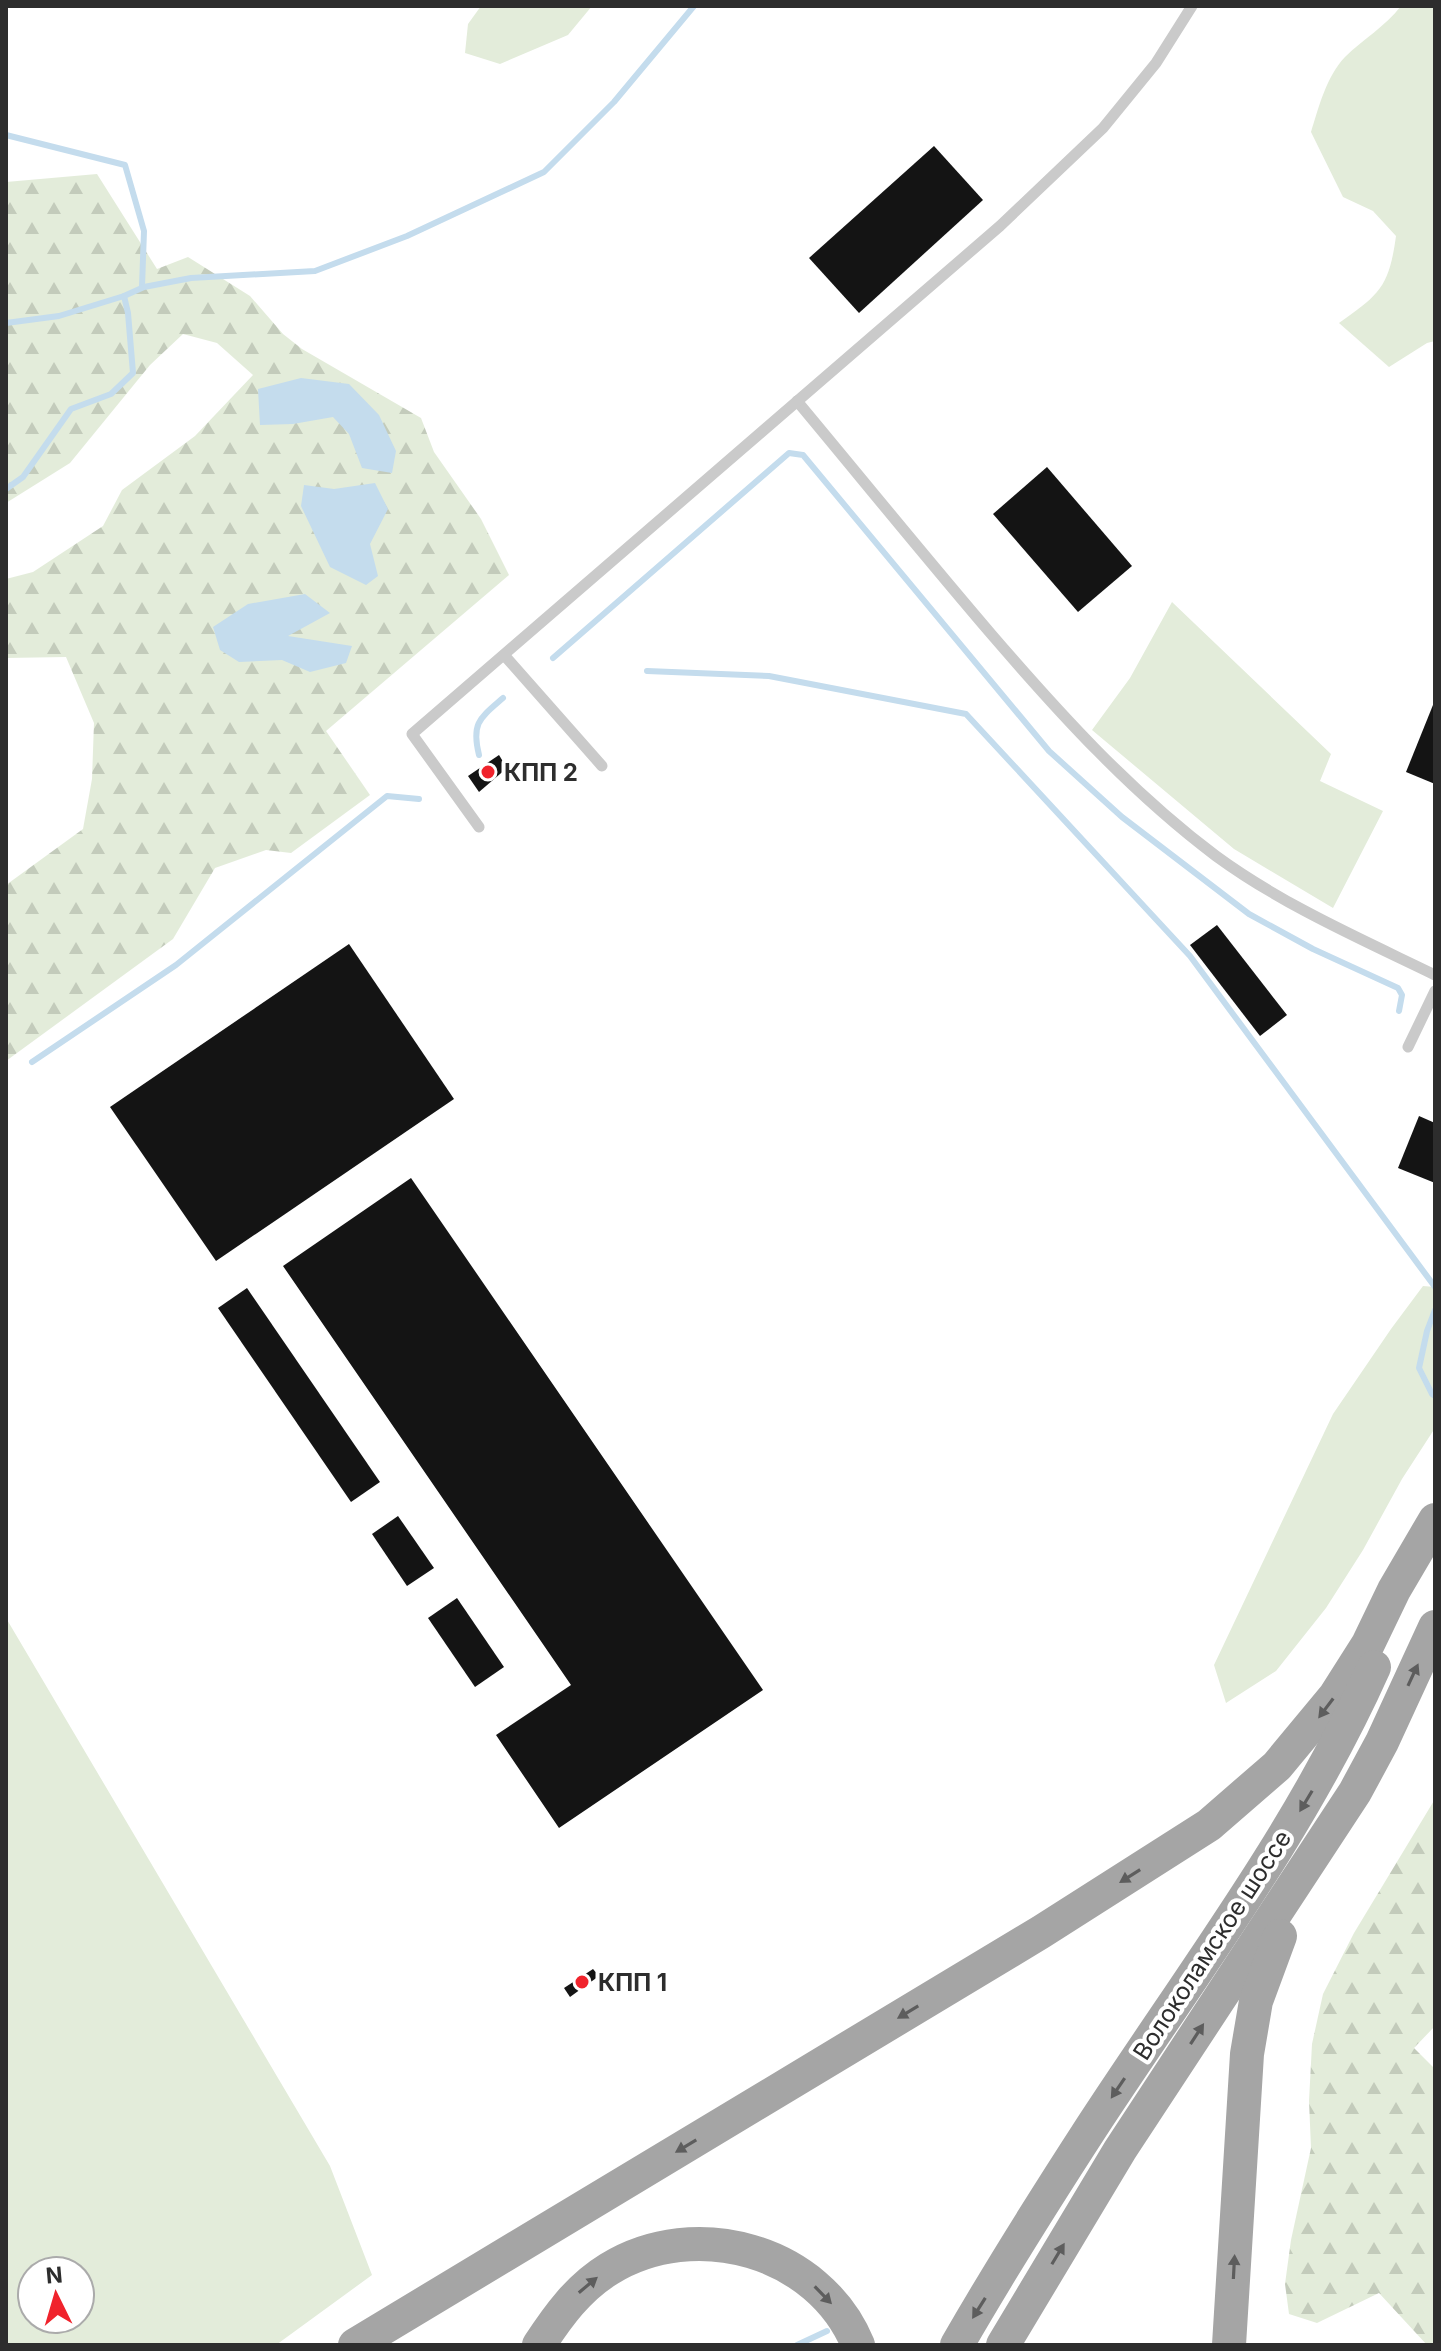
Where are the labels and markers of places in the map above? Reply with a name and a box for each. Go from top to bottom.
place label: КПП 2 [504,758,578,787]
marker: КПП 2 [479,763,497,781]
place label: КПП 1 [598,1968,667,1997]
marker: КПП 1 [573,1973,591,1991]

